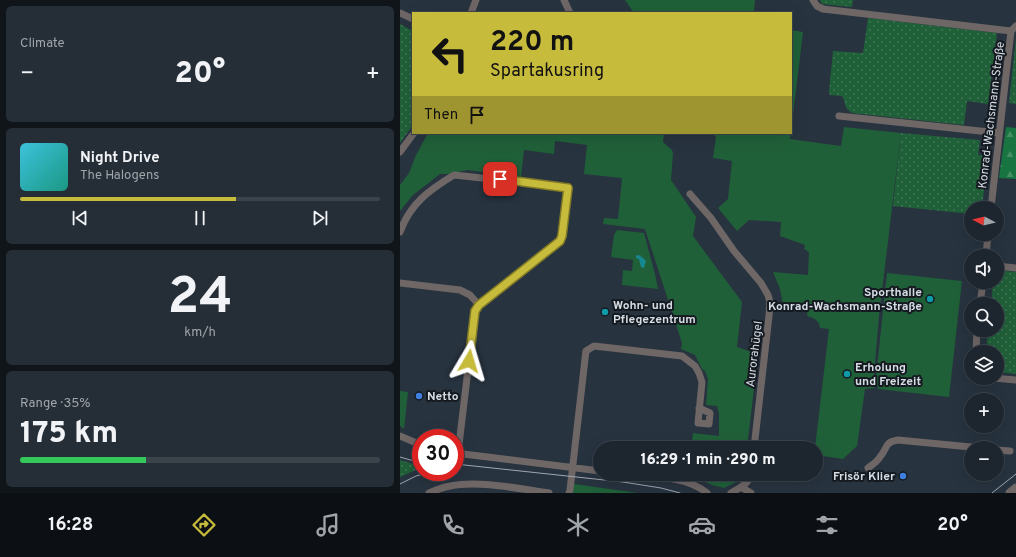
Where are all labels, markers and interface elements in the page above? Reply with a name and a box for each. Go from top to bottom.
text: 220 m [490,25,574,61]
icon: left [424,28,476,80]
text: Climate [20,36,65,52]
street label: Konrad-Wachsmann-Straße [975,41,1009,190]
text: 20° [175,56,225,93]
text: Spartakusring [490,60,604,83]
text: − [20,61,34,88]
text: + [366,61,380,88]
icon: arrive [466,104,488,126]
text: Then [424,106,458,125]
text: Night Drive [80,149,160,168]
pin [483,162,517,196]
text: The Halogens [80,168,159,184]
icon: arrive [489,168,511,190]
north arrow [964,201,1004,241]
map controls [964,201,1004,481]
icon: previous [69,207,91,229]
icon: pause [189,207,211,229]
icon: next [309,207,331,229]
button: sound [964,249,1004,289]
text: 24 [167,266,233,332]
place label: Sporthalle Konrad-Wachsmann-Straße [768,285,922,315]
marker: Sporthalle Konrad-Wachsmann-Straße [925,294,935,304]
button: search [964,297,1004,337]
place label: Wohn- und Pflegezentrum [613,298,696,328]
marker: Wohn- und Pflegezentrum [600,307,610,317]
street label: Aurorahügel [743,320,767,388]
text: km/h [184,325,216,341]
position arrow [448,340,490,382]
button: layers [964,345,1004,385]
place label: Erholung und Freizeit [855,360,921,390]
marker: Erholung und Freizeit [842,369,852,379]
place label: Netto [427,389,459,405]
marker: Netto [414,391,424,401]
button: + [964,393,1004,433]
text: Range · 35% [20,396,91,412]
text: 175 km [20,416,118,453]
speed limit sign: 30 [412,429,464,481]
button: − [964,441,1004,481]
text: 16:29 · 1 min · 290 m [640,451,776,470]
place label: Frisör Klier [833,469,895,485]
marker: Frisör Klier [898,471,908,481]
icon: directions [190,511,218,539]
icon: music [314,511,342,539]
icon: phone [439,511,467,539]
icon: climate [564,511,592,539]
icon: car [688,511,716,539]
icon: filters [813,511,841,539]
text: 16:28 [48,514,93,537]
text: 20° [937,514,968,537]

